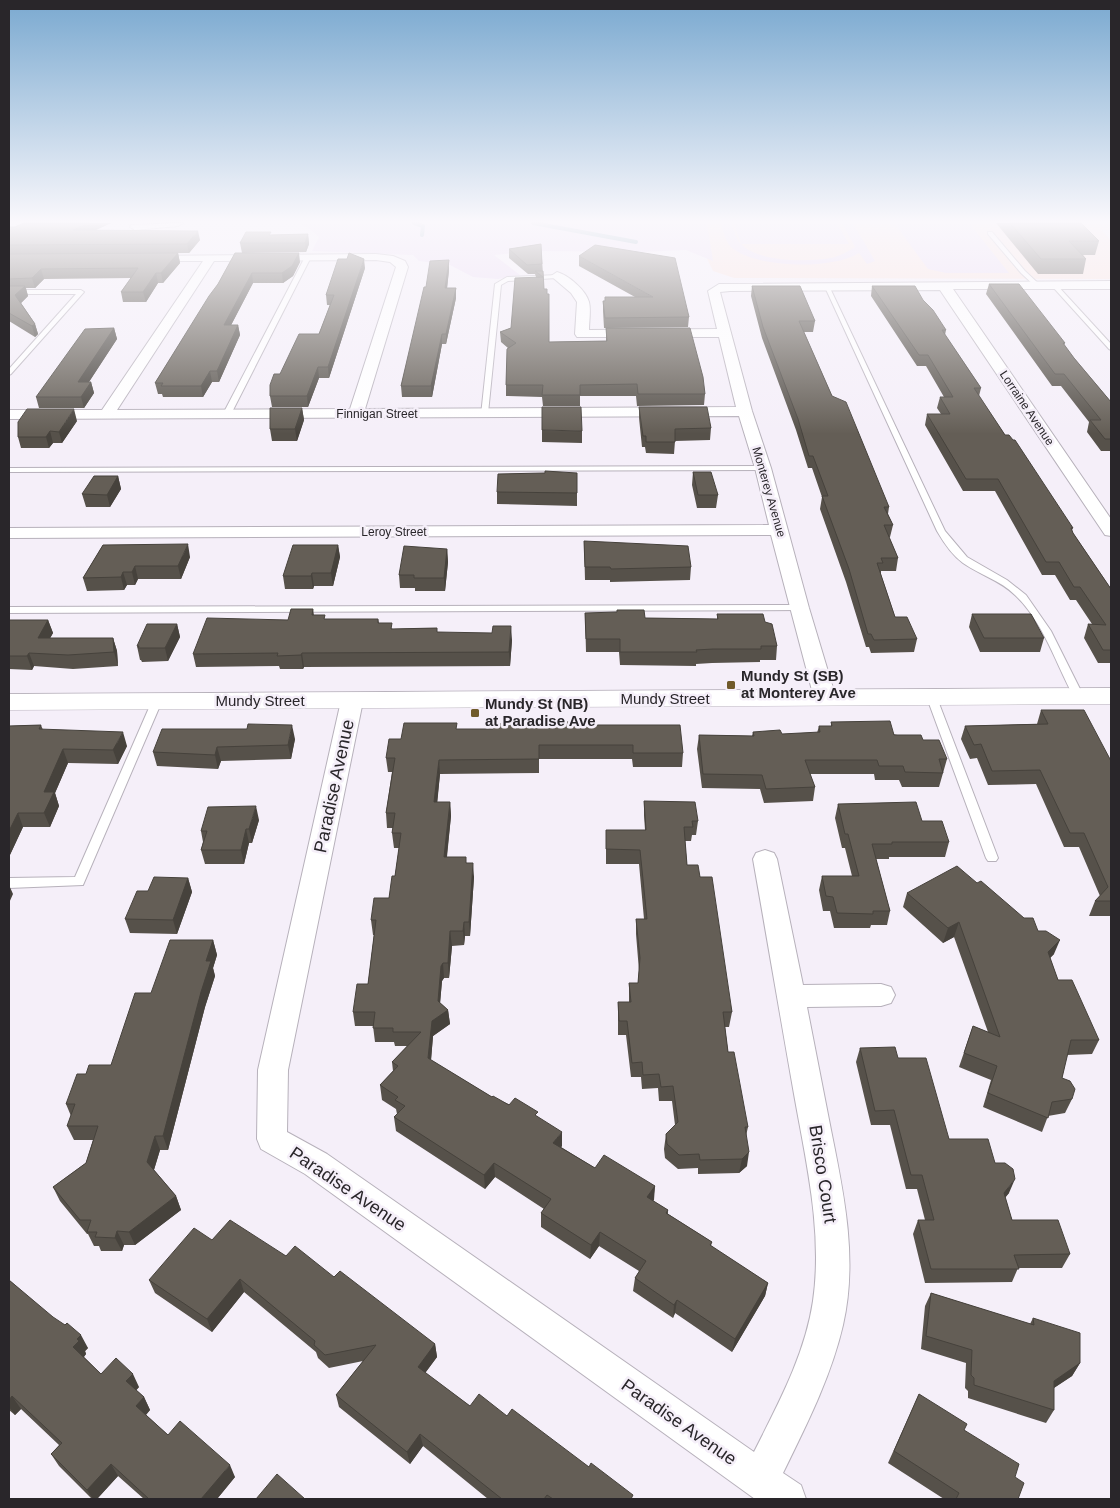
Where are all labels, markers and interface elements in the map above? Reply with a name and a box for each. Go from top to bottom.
street label: Lorraine Avenue [997,368,1057,448]
street label: Finnigan Street [336,407,418,421]
street label: Monterey Avenue [749,445,789,539]
street label: Leroy Street [361,525,427,539]
place label: Mundy St (SB) at Monterey Ave [741,667,856,701]
marker: Mundy St (SB) at Monterey Ave [725,679,737,691]
street label: Mundy Street [620,690,710,707]
street label: Mundy Street [215,692,305,709]
place label: Mundy St (NB) at Paradise Ave [485,695,596,729]
marker: Mundy St (NB) at Paradise Ave [469,707,481,719]
street label: Paradise Avenue [310,718,358,854]
street label: Brisco Court [805,1124,841,1224]
street label: Paradise Avenue [286,1143,410,1235]
street label: Paradise Avenue [618,1375,740,1469]

